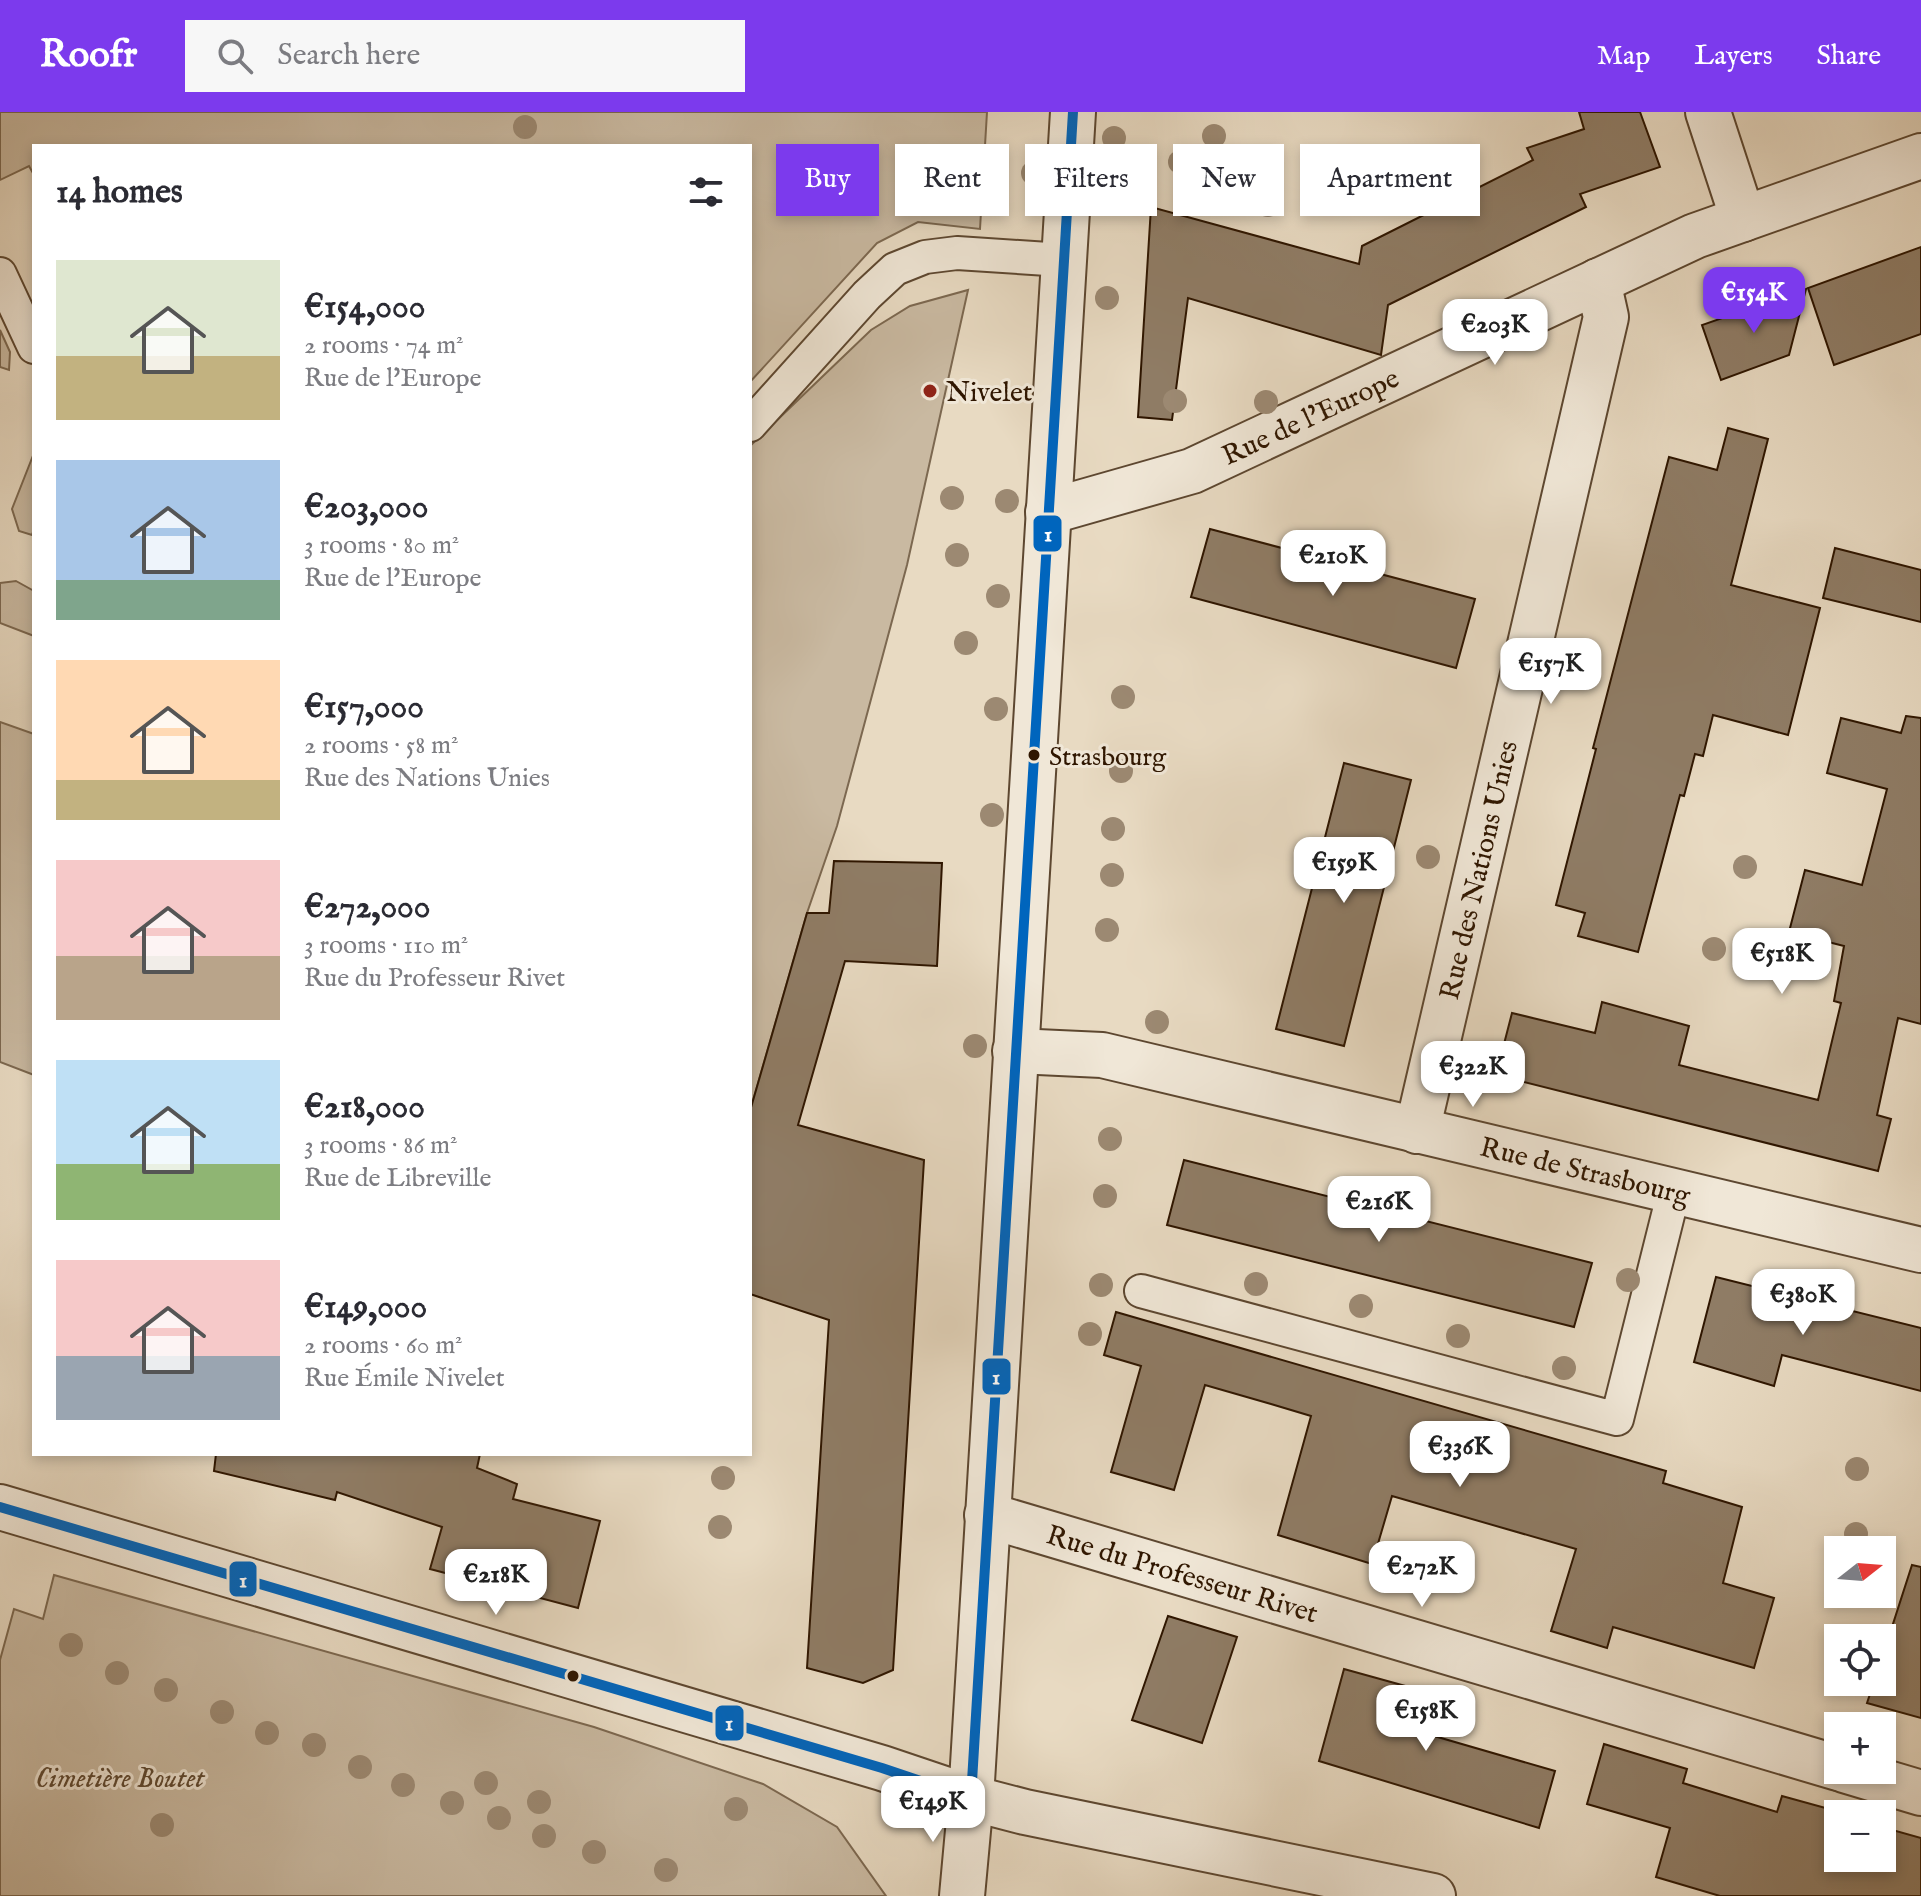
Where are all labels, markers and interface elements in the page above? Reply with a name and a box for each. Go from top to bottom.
search box [185,20,745,92]
text: Roofr [40,32,137,80]
icon: search [213,34,257,78]
text: Search here [277,37,420,75]
text: Map [1597,39,1650,74]
text: Layers [1694,39,1773,74]
text: Share [1817,39,1881,74]
chip: Buy [776,144,879,216]
chip: Rent [895,144,1009,216]
chip: Filters [1025,144,1157,216]
chip: New [1173,144,1284,216]
chip: Apartment [1300,144,1480,216]
icon: filters [684,170,728,214]
text: 14 homes [56,171,183,214]
pin: €154K [1698,267,1810,335]
text: €154K [1721,276,1787,309]
text: €154,000 [304,286,425,329]
icon: home [120,292,216,388]
pin: €203K [1439,299,1551,367]
text: €203K [1461,308,1529,341]
text: 2 rooms · 74 m² [304,329,464,362]
text: Rue de l'Europe [304,362,482,395]
street label: Rue de l'Europe [1217,362,1405,474]
place label: Nivelet [946,376,1033,411]
marker: Nivelet [921,382,939,400]
text: €203,000 [304,486,428,529]
icon: home [120,492,216,588]
line badge: 1 [1032,514,1063,553]
text: 1 [1044,521,1052,549]
text: 3 rooms · 80 m² [304,529,459,562]
pin: €210K [1277,530,1389,598]
text: €210K [1299,539,1367,572]
text: Rue de l'Europe [304,562,482,595]
pin: €157K [1495,638,1607,706]
text: €157K [1518,647,1584,680]
text: €157,000 [304,686,424,729]
icon: home [120,692,216,788]
text: 2 rooms · 58 m² [304,729,458,762]
street label: Rue des Nations Unies [1433,738,1527,1003]
place label: Strasbourg [1049,741,1167,774]
marker: Strasbourg [1026,747,1042,763]
text: Rue des Nations Unies [304,762,550,795]
pin: €159K [1288,837,1400,905]
text: €159K [1312,846,1376,879]
text: €272,000 [304,886,431,929]
icon: home [120,892,216,988]
pin: €518K [1726,928,1838,996]
text: 3 rooms · 110 m² [304,929,468,962]
text: €518K [1750,937,1814,970]
text: Rue du Professeur Rivet [304,962,565,995]
pin: €322K [1417,1041,1529,1109]
text: €322K [1439,1050,1507,1083]
text: €218,000 [304,1086,425,1129]
icon: home [120,1092,216,1188]
text: 3 rooms · 86 m² [304,1129,457,1162]
street label: Rue de Strasbourg [1476,1131,1694,1215]
text: Rue de Libreville [304,1162,491,1195]
pin: €216K [1323,1176,1435,1244]
text: €216K [1346,1185,1412,1218]
pin: €380K [1747,1269,1859,1337]
text: €380K [1770,1278,1836,1311]
text: €149,000 [304,1286,427,1329]
icon: home [120,1292,216,1388]
text: 2 rooms · 60 m² [304,1329,463,1362]
line badge: 1 [981,1357,1012,1396]
text: Rue Émile Nivelet [304,1362,505,1395]
text: 1 [992,1364,1000,1392]
pin: €336K [1404,1421,1516,1489]
text: €336K [1428,1430,1492,1463]
street label: Rue du Professeur Rivet [1042,1519,1322,1633]
north arrow [1824,1536,1896,1608]
map controls [1824,1536,1896,1872]
pin: €272K [1366,1541,1478,1609]
pin: €218K [440,1549,552,1617]
text: €272K [1387,1550,1457,1583]
text: €218K [463,1558,529,1591]
line badge: 1 [228,1560,258,1598]
text: 1 [239,1567,247,1595]
button: locate [1824,1624,1896,1696]
unlabelled marker [565,1668,581,1684]
pin: €158K [1370,1685,1482,1753]
text: €158K [1394,1694,1458,1727]
line badge: 1 [714,1704,745,1742]
text: 1 [725,1710,733,1738]
button: + [1824,1712,1896,1784]
park label: Cimetière Boutet [35,1762,206,1797]
pin: €149K [877,1776,989,1844]
text: €149K [899,1785,967,1818]
button: − [1824,1800,1896,1872]

